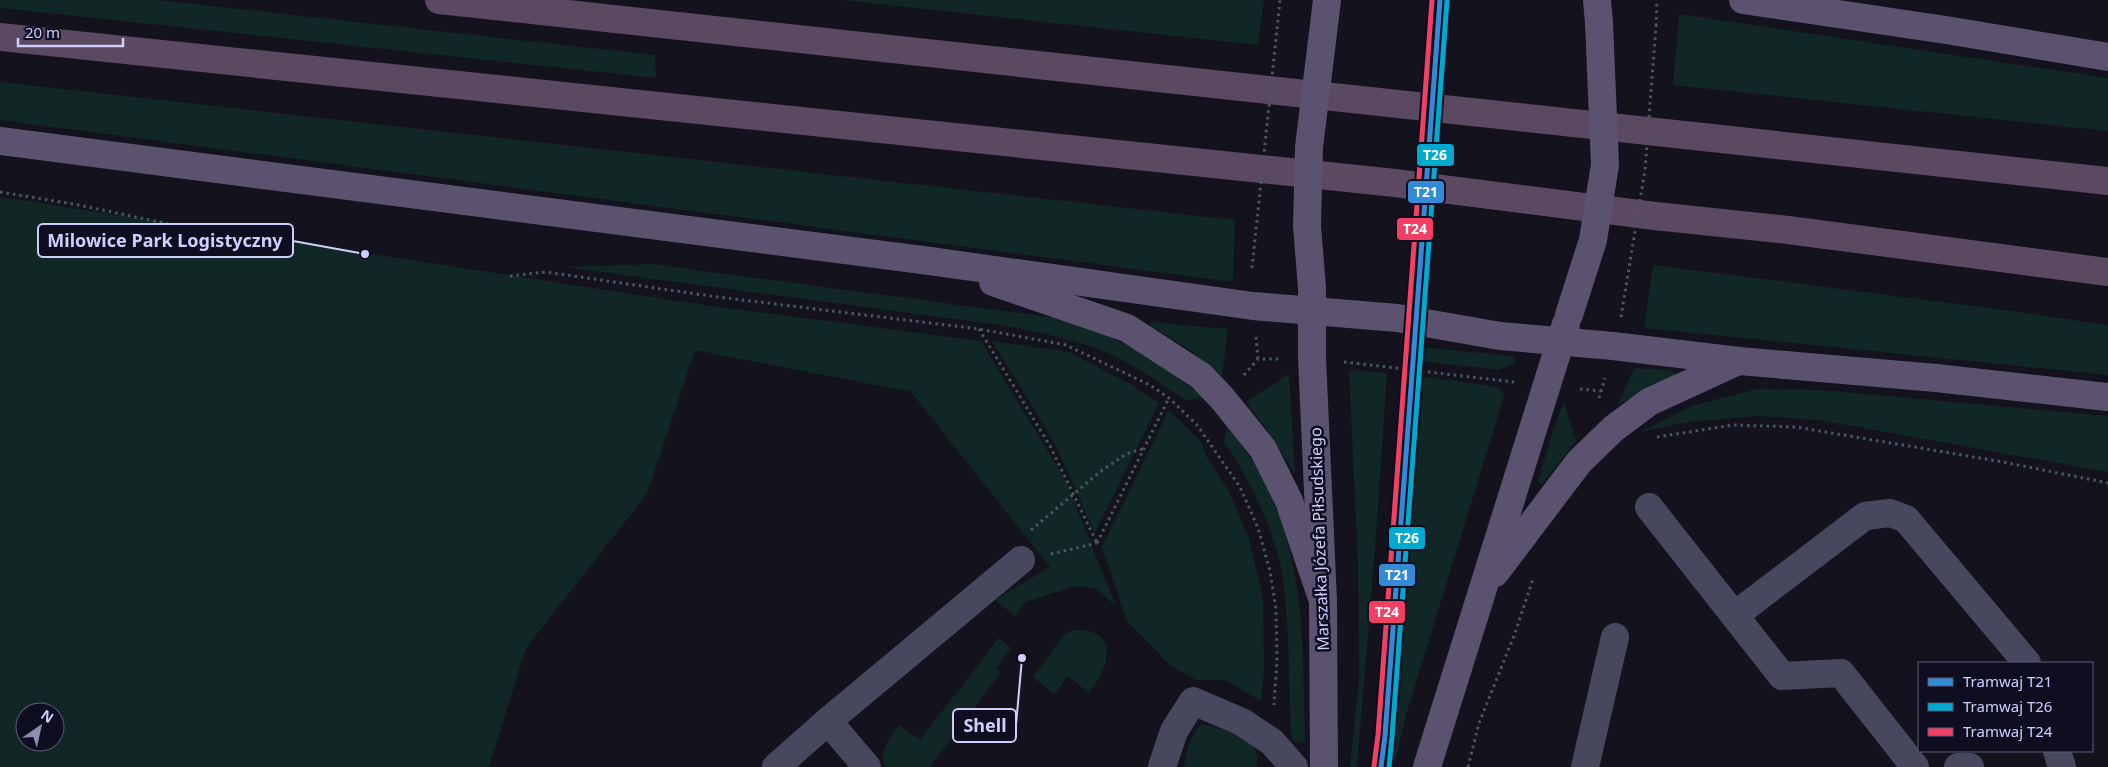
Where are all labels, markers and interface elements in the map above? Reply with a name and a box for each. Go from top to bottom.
scale bar [18,15,122,47]
text: 20 m [25,22,60,42]
line badge: T26 [1416,143,1455,167]
text: T26 [1423,145,1447,164]
line badge: T21 [1407,180,1445,204]
text: T21 [1414,182,1438,201]
line badge: T24 [1396,217,1434,241]
text: T24 [1403,219,1427,238]
callout: Milowice Park Logistyczny [38,224,293,257]
text: Milowice Park Logistyczny [47,228,283,252]
street label: Marszałka Józefa Piłsudskiego [1304,427,1334,651]
line badge: T26 [1388,526,1426,550]
text: T26 [1395,528,1419,547]
line badge: T21 [1378,563,1416,587]
text: T21 [1385,565,1409,584]
line badge: T24 [1368,600,1406,624]
text: T24 [1375,602,1399,621]
legend [1918,662,2093,752]
text: Tramwaj T21 [1963,671,2052,691]
text: Tramwaj T26 [1963,696,2052,716]
north arrow [15,702,65,752]
text: N [38,705,58,727]
callout: Shell [953,709,1016,742]
text: Shell [963,713,1007,737]
text: Tramwaj T24 [1963,721,2053,741]

